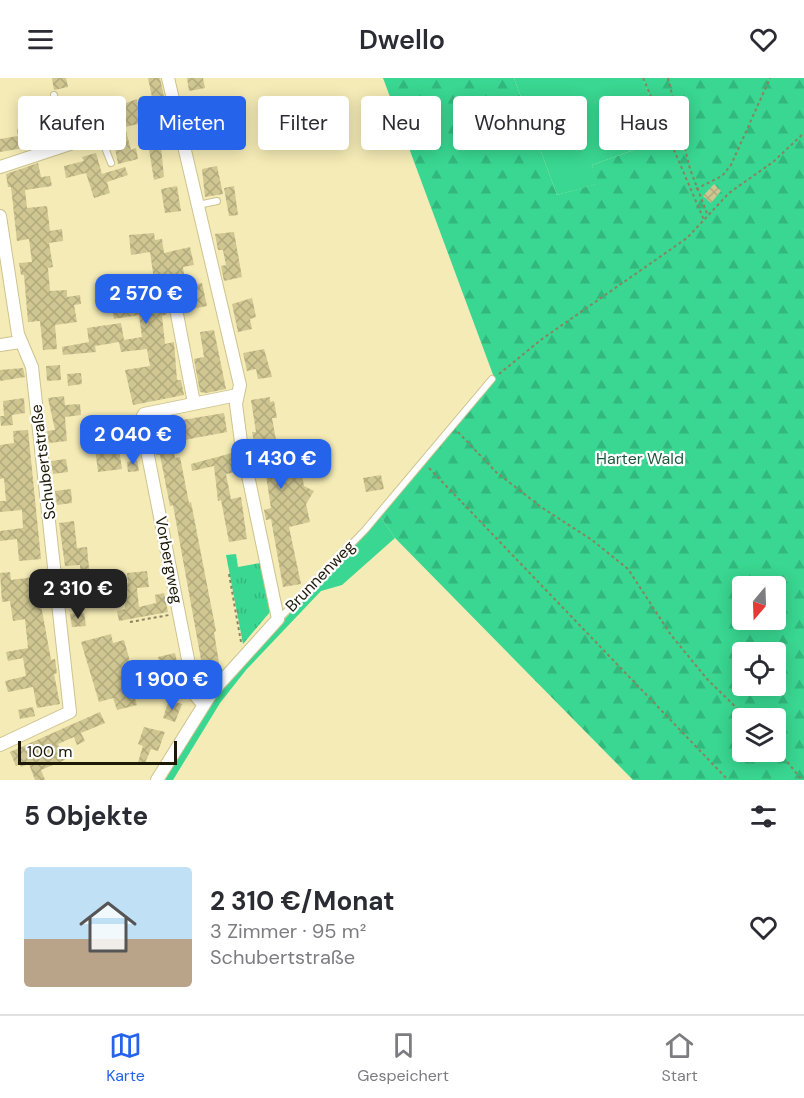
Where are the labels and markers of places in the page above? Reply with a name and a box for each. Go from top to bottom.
pin: 2 570 € [91,274,201,325]
pin: 2 040 € [78,415,188,466]
pin: 1 430 € [226,439,336,490]
pin: 2 310 € [23,569,133,620]
pin: 1 900 € [117,660,227,711]

